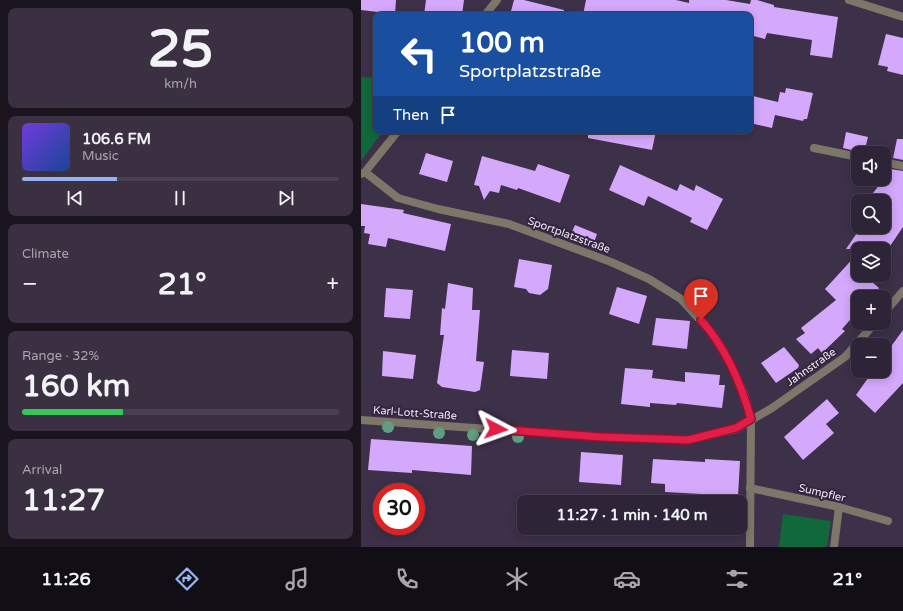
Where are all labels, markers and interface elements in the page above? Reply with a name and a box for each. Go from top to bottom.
text: 25 [148,18,213,81]
text: 100 m [459,26,545,60]
icon: left [393,28,445,80]
text: Sportplatzstraße [459,60,601,82]
text: km/h [164,76,197,92]
icon: arrive [437,104,459,126]
text: Then [393,106,429,124]
text: 106.6 FM [82,130,151,148]
map controls [851,146,891,378]
button: sound [851,146,891,186]
text: Music [82,148,119,164]
icon: previous [64,187,86,209]
icon: pause [169,187,191,209]
icon: next [275,187,297,209]
button: search [851,194,891,234]
street label: Sportplatzstraße [526,214,612,256]
button: layers [851,242,891,282]
text: Climate [22,246,69,262]
text: 21° [158,266,207,303]
text: − [22,271,38,297]
text: + [327,271,339,297]
pin [684,279,718,320]
icon: arrive [690,285,712,307]
button: + [851,290,891,330]
button: − [851,338,891,378]
street label: Jahnstraße [784,345,838,389]
text: Range · 32% [22,348,99,364]
text: 160 km [22,368,130,405]
street label: Karl-Lott-Straße [373,404,457,422]
position arrow [475,408,517,450]
text: Arrival [22,462,62,478]
street label: Sumpfler [797,481,848,505]
text: 11:27 [22,482,105,519]
speed limit sign: 30 [373,483,425,535]
text: 11:27 · 1 min · 140 m [557,506,707,524]
icon: directions [173,565,201,593]
icon: music [283,565,311,593]
icon: phone [393,565,421,593]
icon: climate [503,565,531,593]
icon: car [613,565,641,593]
icon: filters [723,565,751,593]
text: 11:26 [41,568,91,590]
text: 21° [833,568,862,590]

